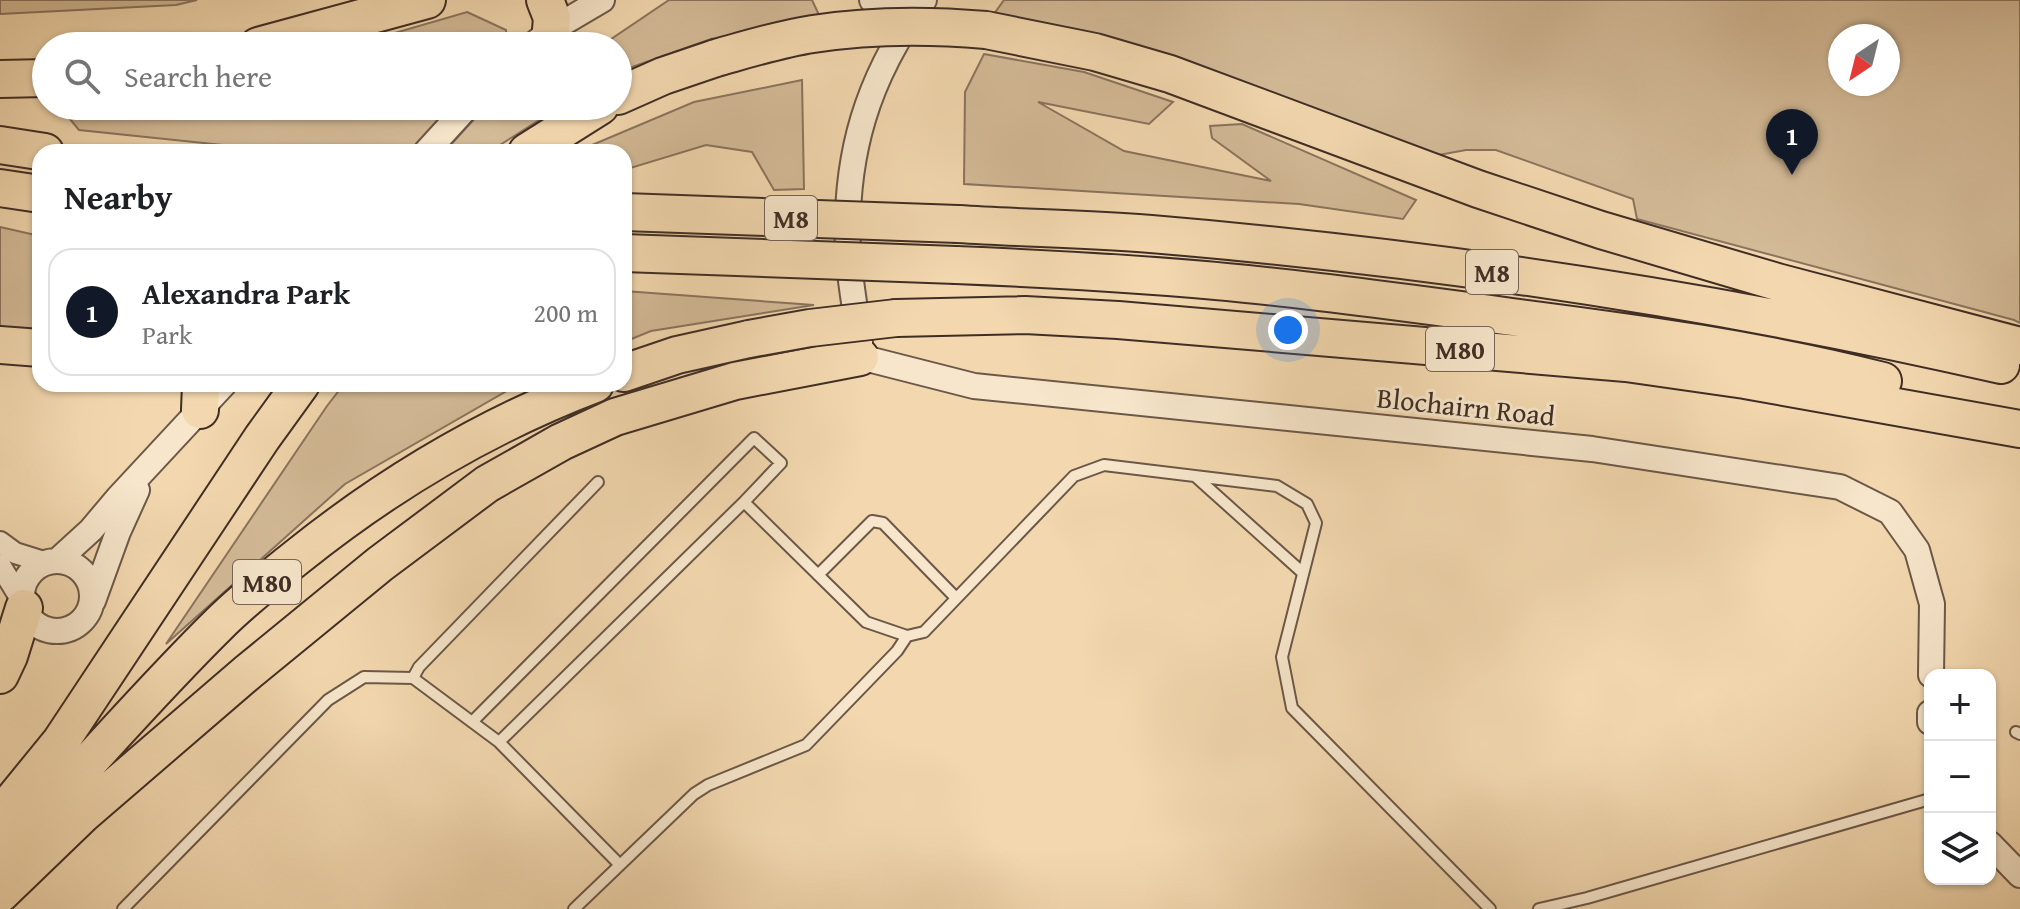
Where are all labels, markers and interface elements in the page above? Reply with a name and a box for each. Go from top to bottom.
north arrow [1828,24,1900,96]
search box [32,32,632,120]
icon: search [60,54,104,98]
text: Search here [124,54,272,98]
pin: 1 [1766,109,1818,175]
text: Nearby [64,172,173,221]
road number: M8 [765,196,817,240]
road number: M8 [1466,250,1518,294]
text: Alexandra Park [142,271,350,315]
text: 1 [85,293,99,332]
text: 200 m [533,293,598,332]
your location [1268,310,1308,350]
text: Park [142,315,192,354]
road number: M80 [1426,327,1494,371]
street label: Blochairn Road [1375,376,1557,436]
road number: M80 [233,560,301,604]
map controls [1924,669,1996,885]
button: + [1924,669,1996,741]
button: − [1924,741,1996,813]
button: layers [1924,813,1996,885]

